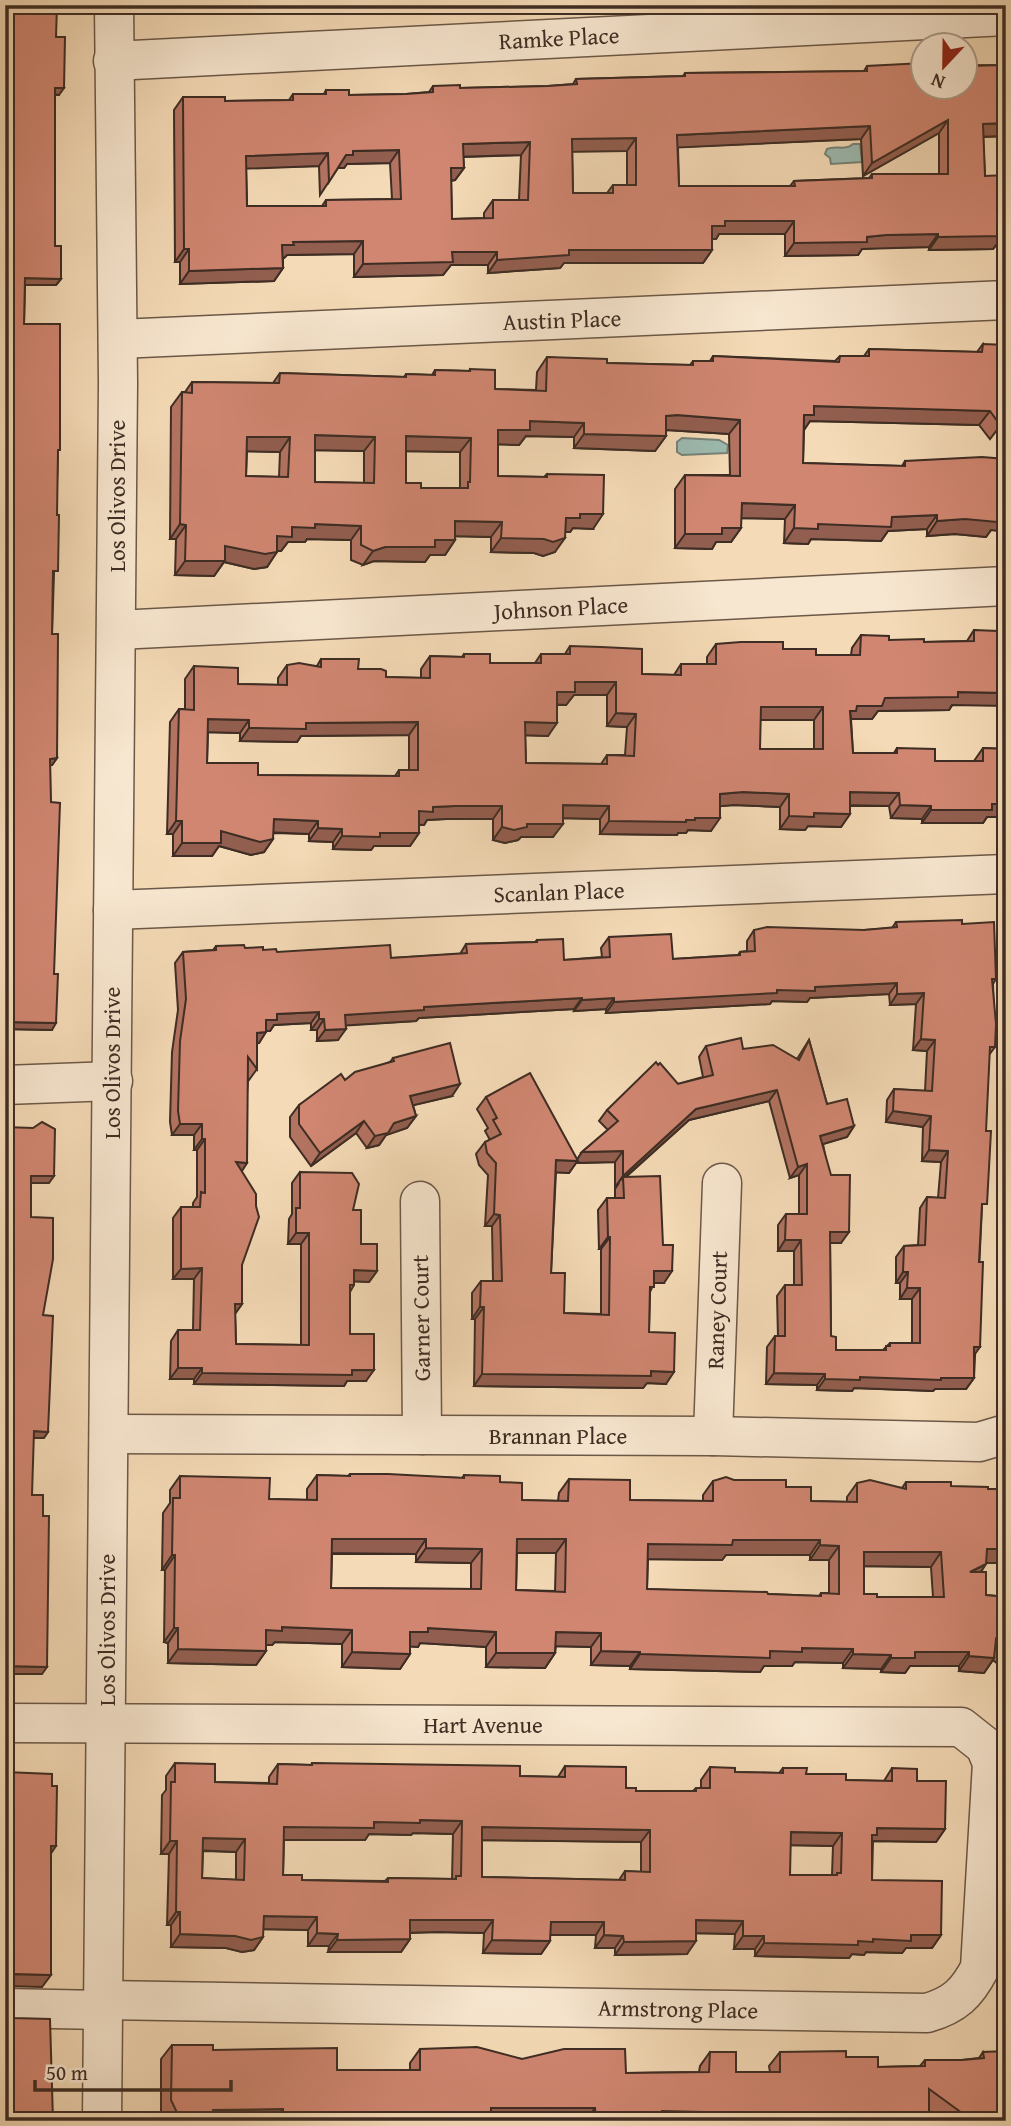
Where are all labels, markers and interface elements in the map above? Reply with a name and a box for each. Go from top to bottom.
street label: Ramke Place [498,18,620,57]
north arrow [909,32,979,102]
text: N [926,66,949,97]
street label: Austin Place [502,301,622,338]
street label: Los Olivos Drive [100,420,133,572]
street label: Johnson Place [490,588,629,628]
street label: Scanlan Place [493,873,625,910]
street label: Los Olivos Drive [95,987,128,1139]
street label: Raney Court [698,1250,735,1370]
street label: Garner Court [403,1255,438,1382]
street label: Brannan Place [489,1419,627,1452]
street label: Los Olivos Drive [90,1554,123,1706]
street label: Hart Avenue [423,1708,543,1741]
street label: Armstrong Place [598,1991,759,2026]
scale bar [35,2049,231,2093]
text: 50 m [46,2057,88,2088]

